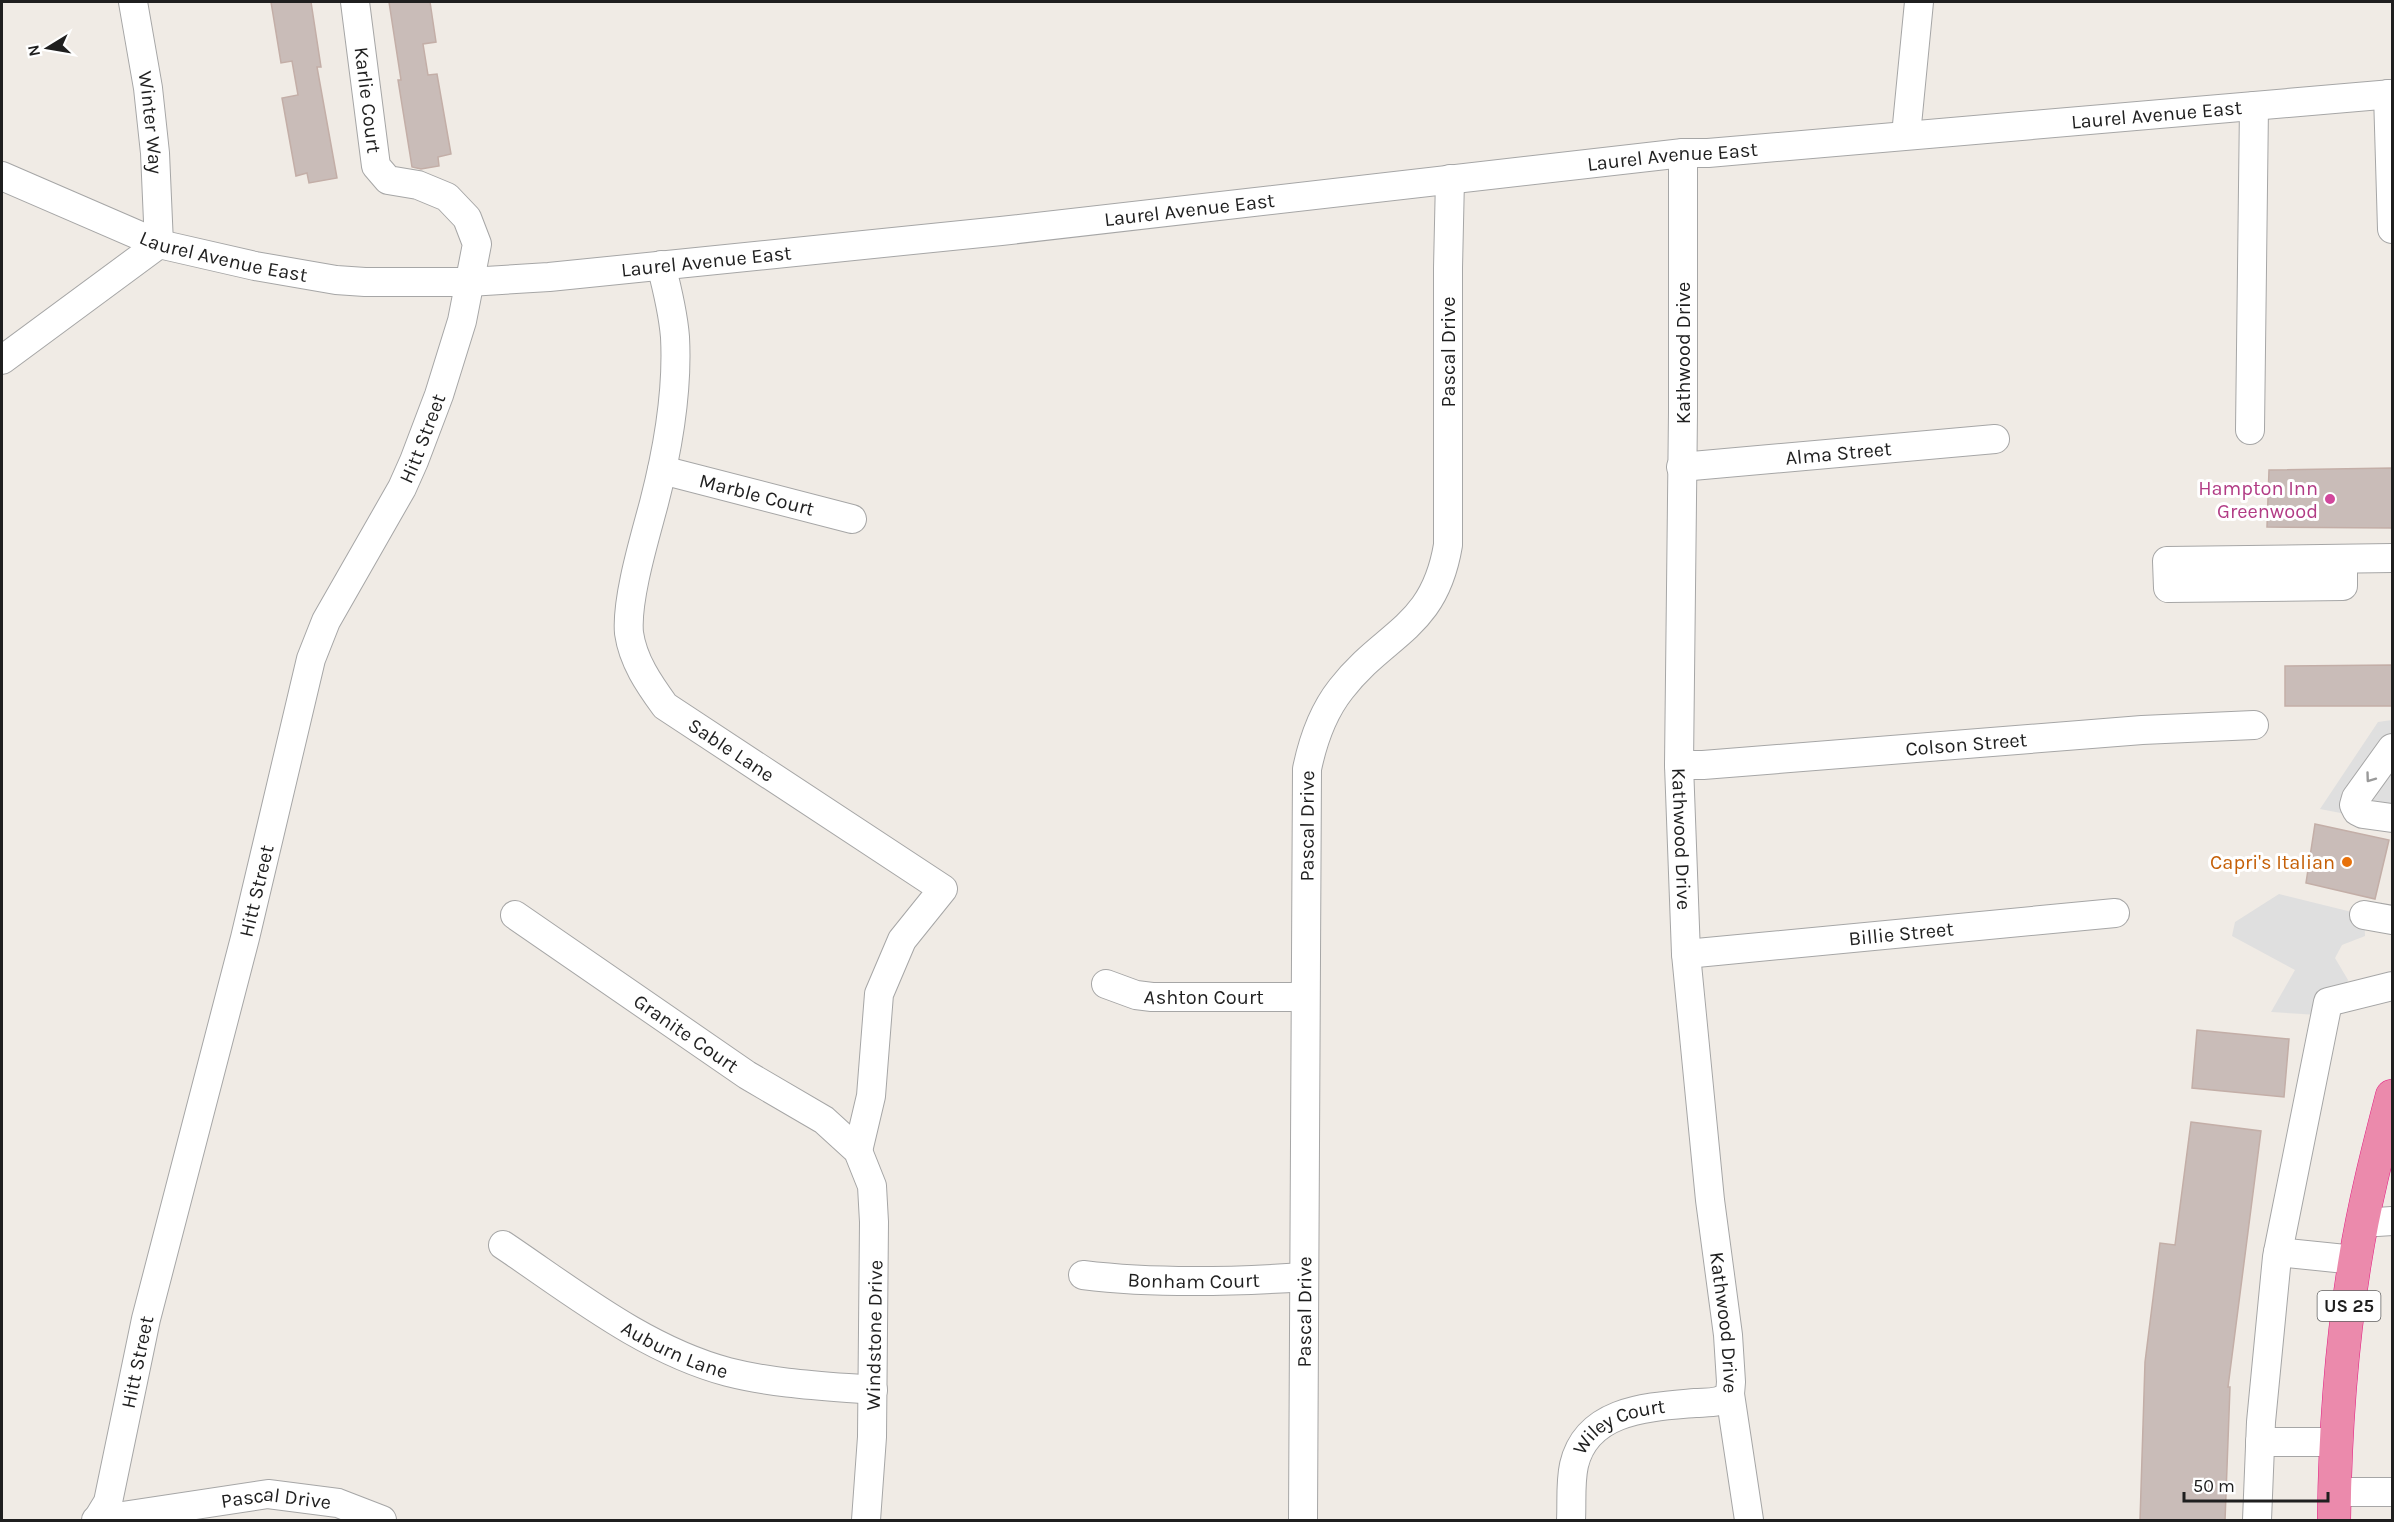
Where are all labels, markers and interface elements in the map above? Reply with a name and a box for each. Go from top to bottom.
north arrow [18,18,78,78]
text: N [23,43,44,58]
street label: Karlie Court [350,46,385,155]
street label: Winter Way [133,69,167,174]
street label: Laurel Avenue East [2070,96,2243,134]
street label: Laurel Avenue East [1586,138,1759,176]
street label: Laurel Avenue East [1103,189,1276,231]
street label: Laurel Avenue East [136,226,310,287]
street label: Laurel Avenue East [620,241,793,282]
street label: Kathwood Drive [1672,282,1695,424]
street label: Pascal Drive [1437,297,1460,407]
street label: Hitt Street [395,390,451,487]
street label: Alma Street [1784,437,1893,470]
street label: Marble Court [697,469,817,521]
place label: Hampton Inn Greenwood [2198,477,2318,523]
marker: Hampton Inn Greenwood [2323,492,2337,506]
street label: Sable Lane [684,713,778,787]
street label: Colson Street [1904,728,2028,761]
street label: Kathwood Drive [1667,767,1695,911]
street label: Pascal Drive [1295,770,1319,882]
one-way arrow [2366,772,2377,783]
street label: Hitt Street [235,842,279,940]
place label: Capri's Italian [2210,851,2335,874]
marker: Capri's Italian [2340,855,2354,869]
street label: Billie Street [1847,917,1955,950]
street label: Ashton Court [1143,985,1264,1009]
street label: Granite Court [629,989,743,1078]
street label: Kathwood Drive [1705,1251,1742,1395]
street label: Pascal Drive [1293,1256,1316,1368]
street label: Windstone Drive [862,1260,887,1410]
street label: Bonham Court [1127,1268,1261,1293]
road number: US 25 [2318,1291,2380,1321]
street label: Hitt Street [117,1313,158,1411]
street label: Auburn Lane [617,1316,731,1383]
street label: Wiley Court [1568,1395,1667,1459]
scale bar [2184,1465,2328,1503]
text: 50 m [2193,1475,2235,1497]
street label: Pascal Drive [219,1483,332,1514]

